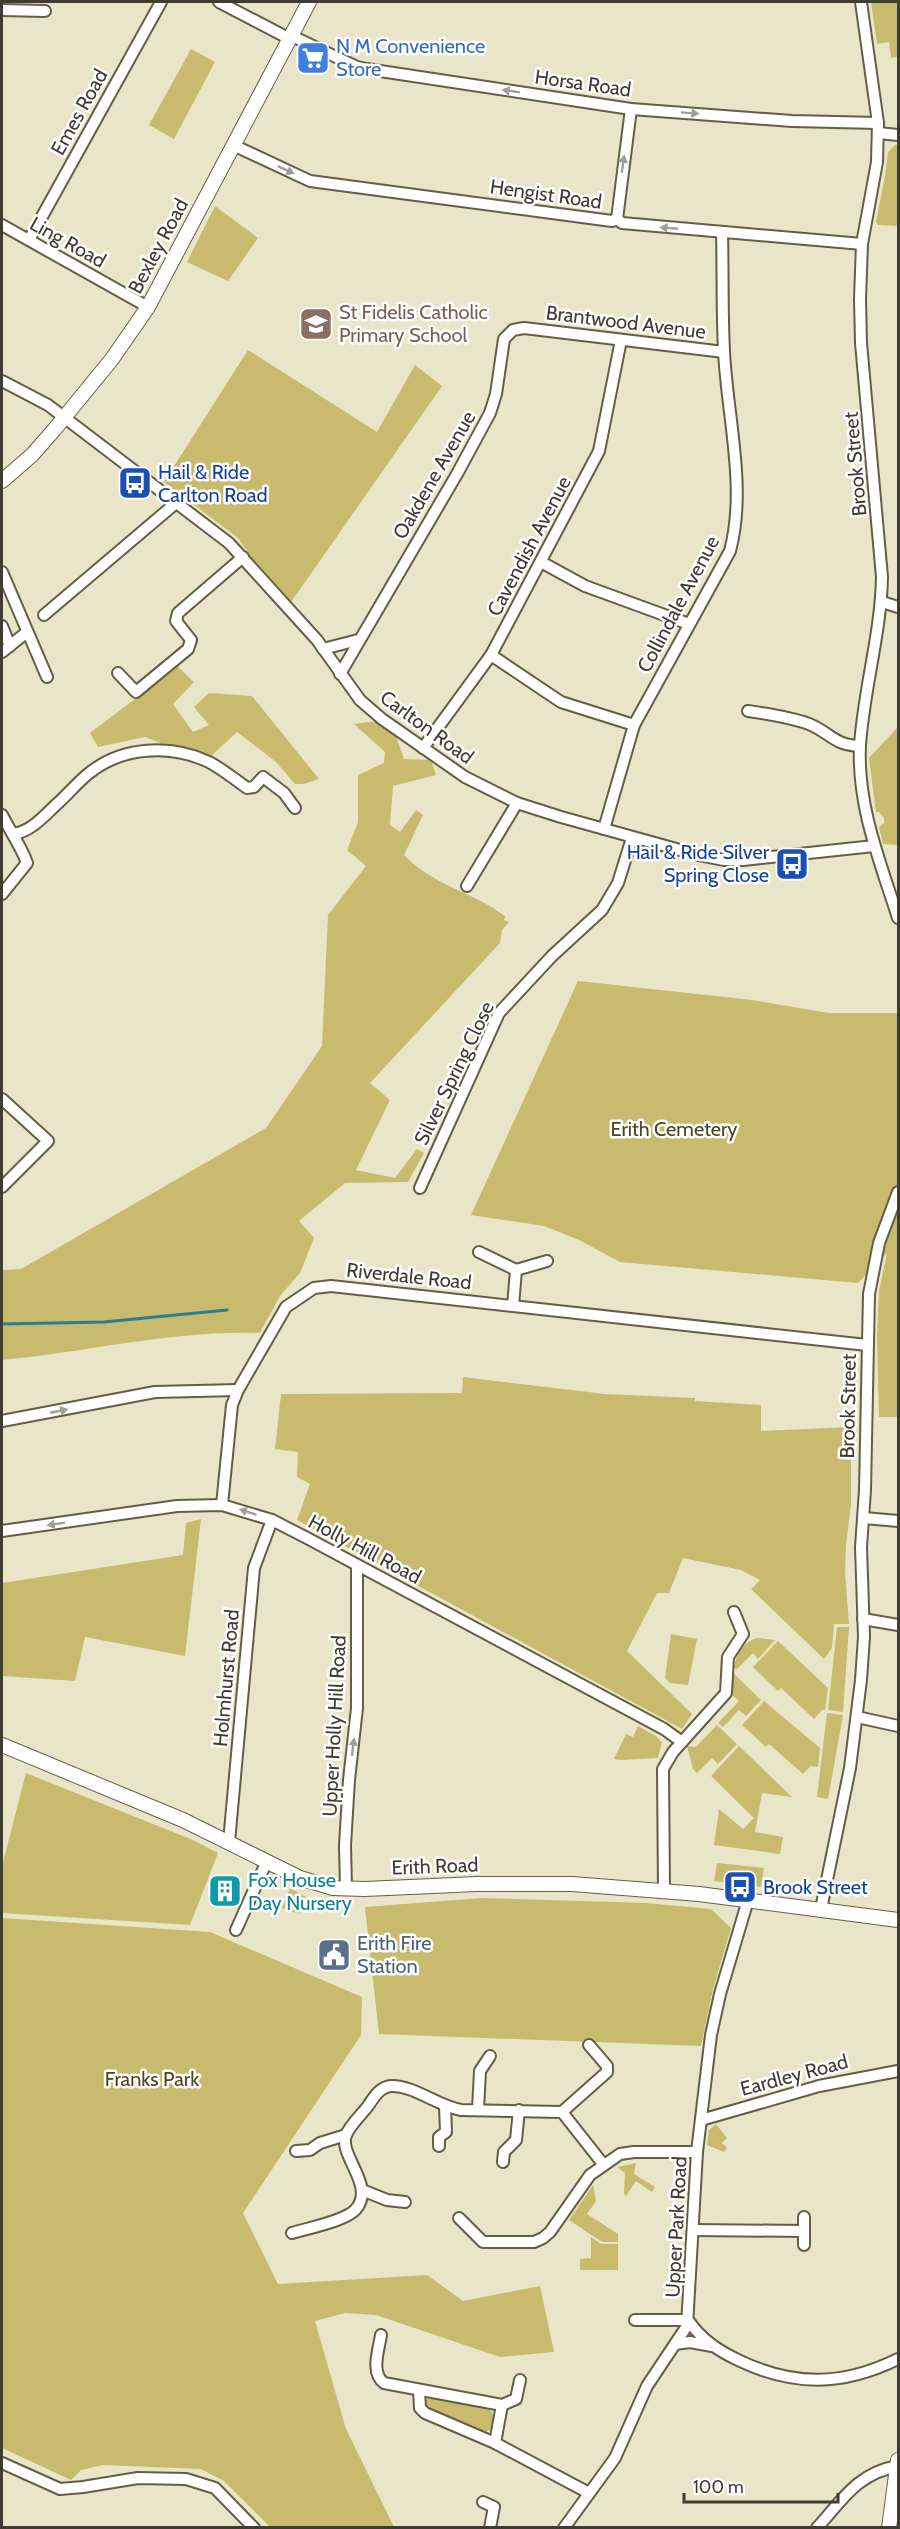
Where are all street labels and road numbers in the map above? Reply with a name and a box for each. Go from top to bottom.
street label: Horsa Road [533,64,633,102]
street label: Emes Road [46,65,112,159]
street label: Hengist Road [489,174,603,214]
street label: Bexley Road [123,194,193,298]
street label: Ling Road [26,211,110,273]
street label: Brantwood Avenue [545,300,707,344]
street label: Oakdene Avenue [388,407,480,543]
street label: Brook Street [838,411,872,517]
street label: Cavendish Avenue [482,472,576,620]
street label: Collindale Avenue [632,532,724,676]
street label: Carlton Road [376,685,478,769]
street label: Silver Spring Close [409,997,499,1149]
street label: Riverdale Road [345,1258,473,1294]
street label: Brook Street [835,1353,861,1459]
street label: Holly Hill Road [305,1509,425,1589]
street label: Holmhurst Road [208,1608,244,1748]
street label: Upper Holly Hill Road [317,1635,351,1817]
street label: Erith Road [391,1852,479,1880]
street label: Eardley Road [737,2049,851,2101]
street label: Upper Park Road [660,2156,692,2298]

